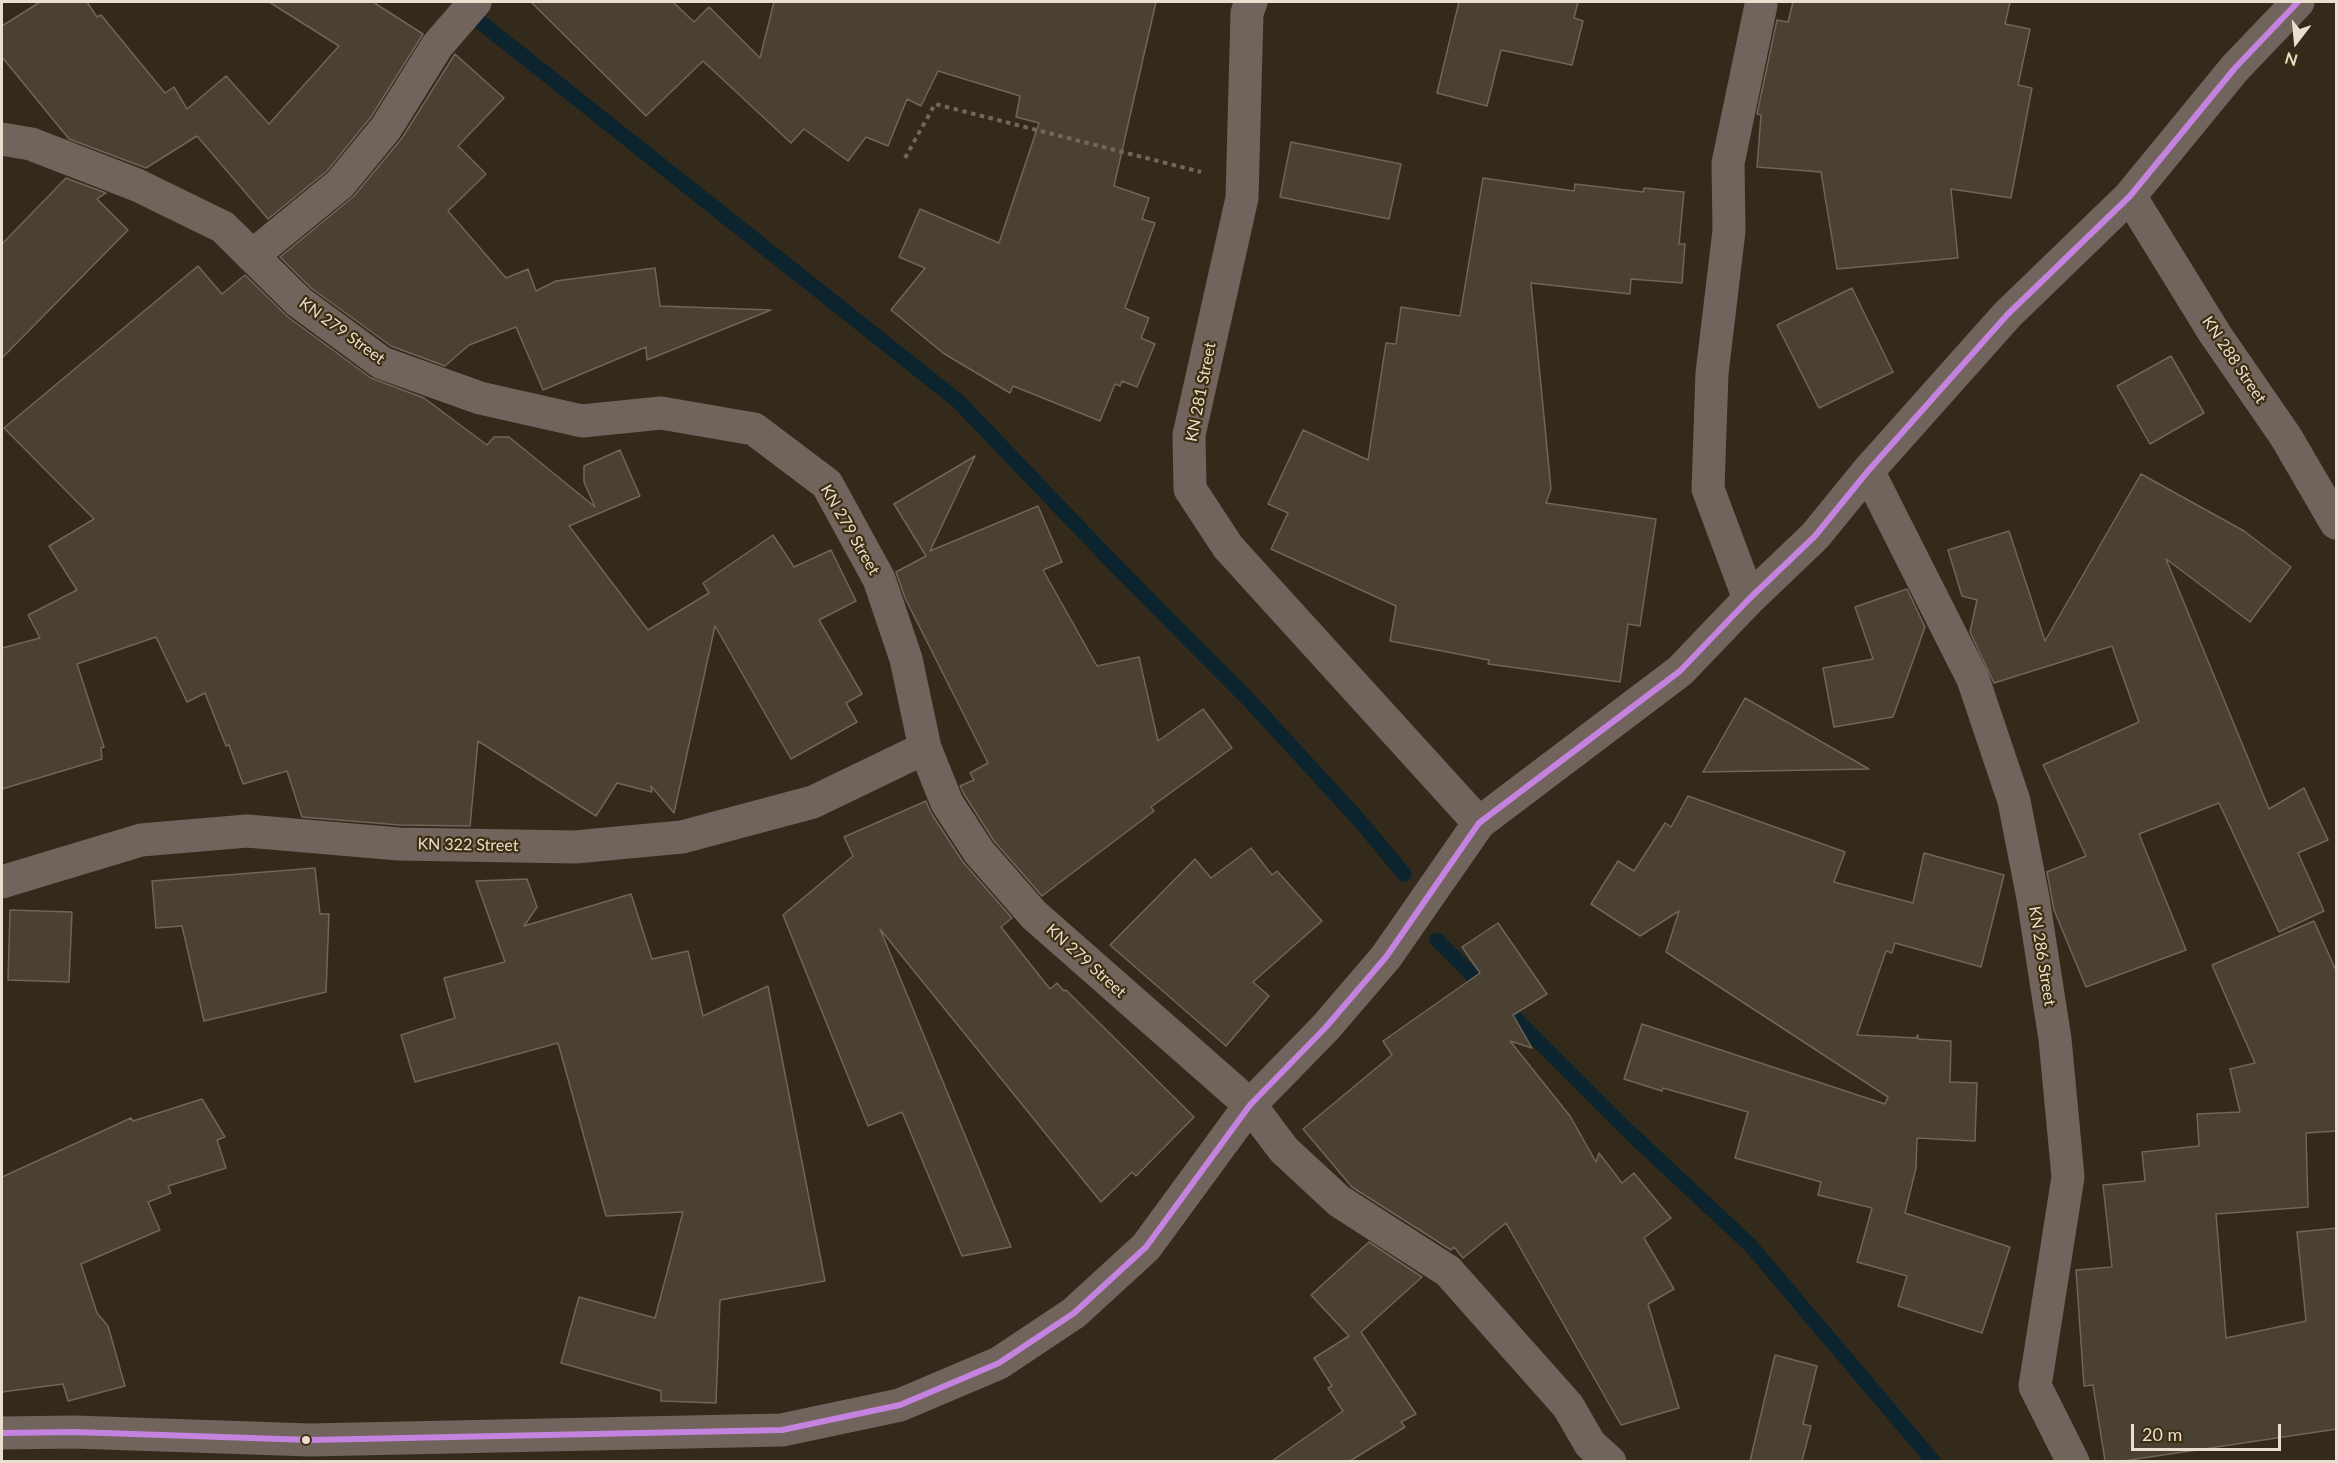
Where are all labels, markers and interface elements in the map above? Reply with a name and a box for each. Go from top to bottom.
north arrow [2266,12,2326,72]
text: N [2282,49,2299,71]
street label: KN 279 Street [296,294,388,368]
street label: KN 288 Street [2198,313,2270,407]
street label: KN 281 Street [1182,341,1220,443]
street label: KN 279 Street [816,481,884,579]
street label: KN 322 Street [417,835,519,855]
street label: KN 286 Street [2025,905,2059,1007]
street label: KN 279 Street [1042,920,1130,1002]
scale bar [2134,1412,2284,1450]
text: 20 m [2142,1423,2182,1445]
unlabelled marker [300,1434,312,1446]

